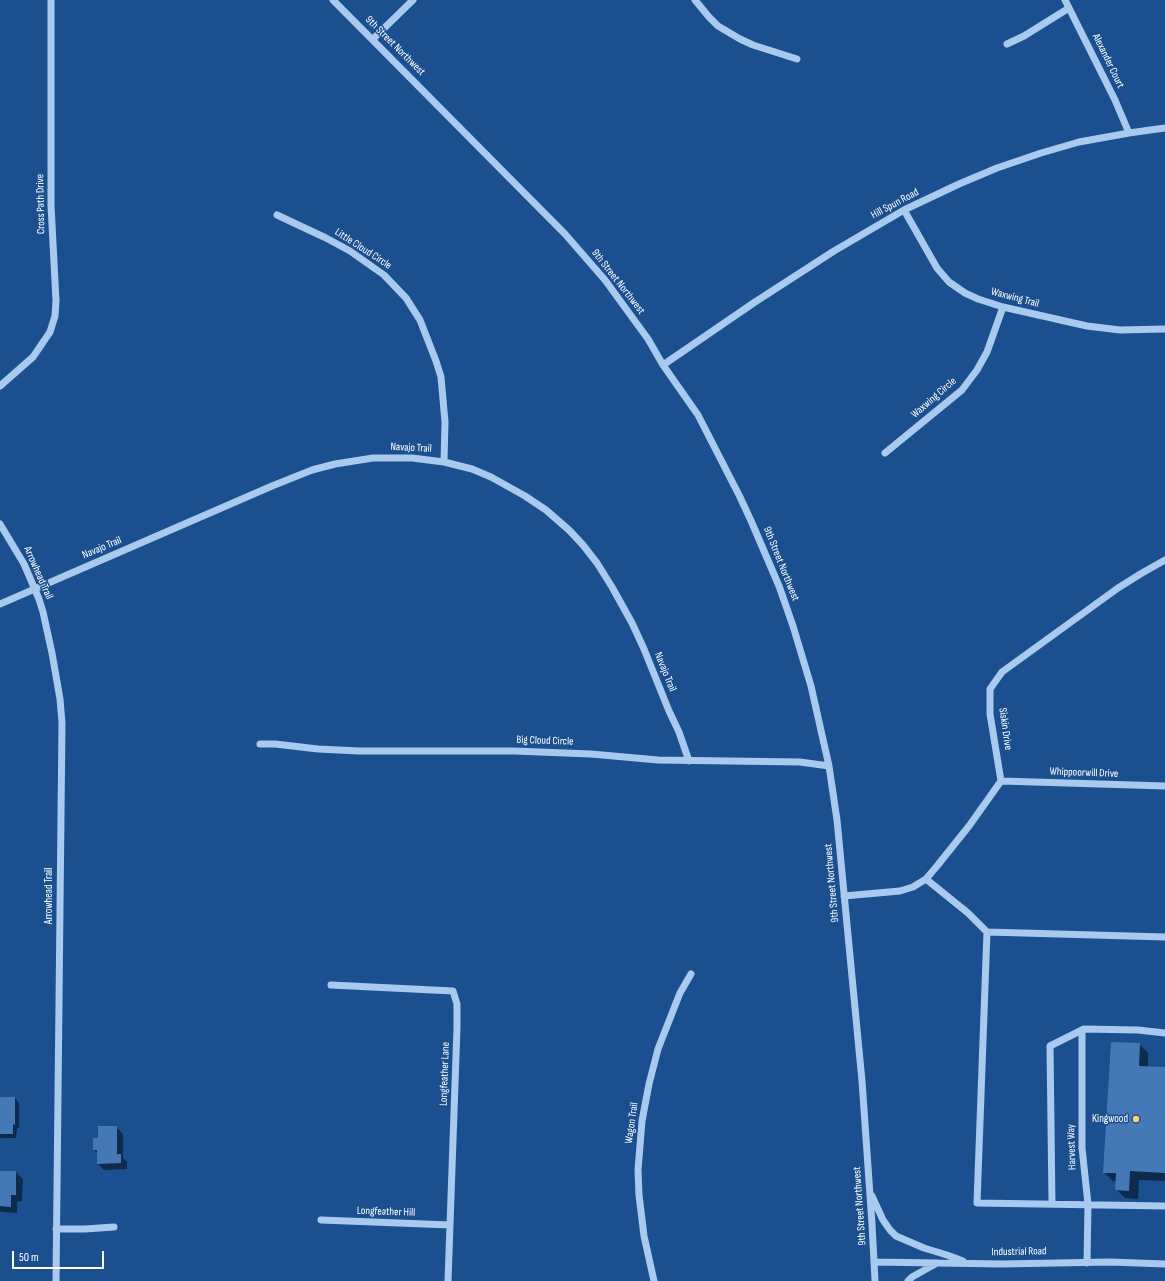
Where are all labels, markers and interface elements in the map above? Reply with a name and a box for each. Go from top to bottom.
street label: 9th Street Northwest [362,13,428,79]
street label: Alexander Court [1089,32,1127,90]
street label: Cross Path Drive [34,174,48,234]
street label: Hill Spun Road [869,186,921,222]
street label: Little Cloud Circle [332,226,394,272]
street label: 9th Street Northwest [588,247,648,317]
street label: Waxwing Trail [990,285,1040,311]
street label: Waxwing Circle [909,375,959,421]
street label: Navajo Trail [390,440,432,456]
street label: 9th Street Northwest [760,525,802,603]
street label: Navajo Trail [80,534,124,562]
street label: Arrowhead Trail [20,545,56,601]
street label: Navajo Trail [651,650,679,694]
street label: Siskin Drive [995,707,1015,751]
street label: Big Cloud Circle [516,733,574,749]
street label: Whippoorwill Drive [1049,765,1119,781]
street label: 9th Street Northwest [822,843,842,923]
street label: Arrowhead Trail [42,868,56,924]
street label: Longfeather Lane [437,1042,453,1106]
street label: Wagon Trail [623,1102,641,1144]
place label: Kingwood [1092,1112,1128,1126]
marker: Kingwood [1131,1114,1141,1124]
street label: Harvest Way [1065,1124,1079,1170]
street label: 9th Street Northwest [851,1166,869,1246]
street label: Longfeather Hill [357,1204,415,1220]
scale bar [14,1243,106,1269]
street label: Industrial Road [991,1245,1047,1259]
text: 50 m [19,1250,39,1265]

